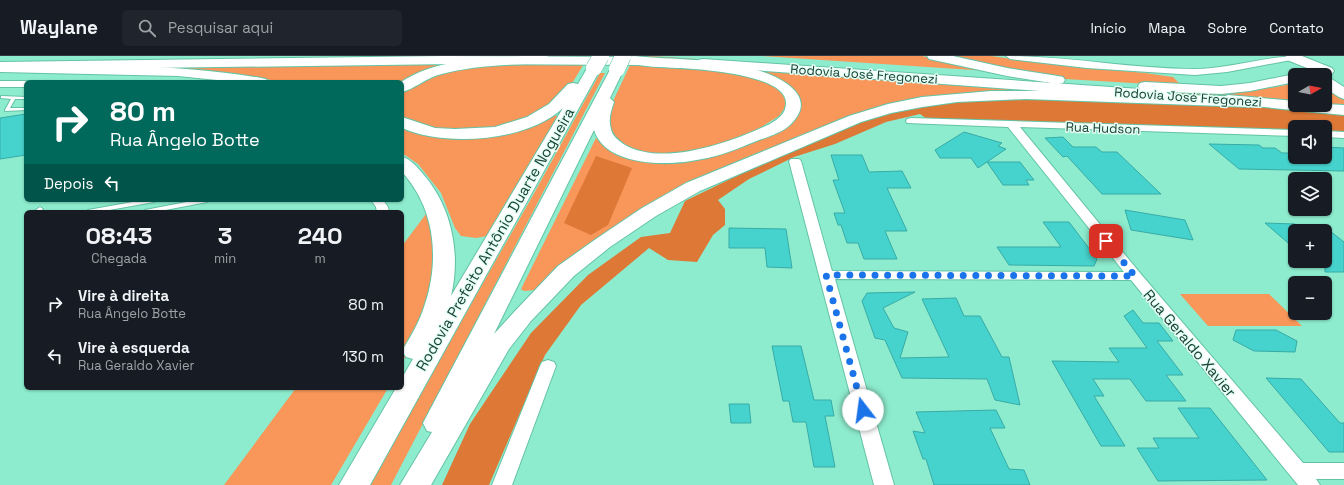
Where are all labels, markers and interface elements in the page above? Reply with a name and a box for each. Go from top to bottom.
search box [122,10,402,46]
text: Waylane [20,15,98,40]
icon: search [136,17,158,39]
text: Pesquisar aqui [168,18,273,37]
text: Início [1090,19,1126,37]
text: Mapa [1148,19,1186,37]
text: Sobre [1208,19,1247,37]
text: Contato [1269,19,1324,37]
street label: Rodovia José Fregonezi [790,60,938,88]
north arrow [1288,68,1332,112]
map controls [1288,68,1332,320]
street label: Rodovia José Fregonezi [1114,83,1262,111]
text: 80 m [110,93,176,129]
icon: right [44,96,96,148]
street label: Rodovia Prefeito Antônio Duarte Nogueira [412,104,579,374]
street label: Rua Hudson [1065,118,1141,138]
button: sound [1288,120,1332,164]
text: Rua Ângelo Botte [110,128,260,151]
icon: left [101,172,123,194]
button: layers [1288,172,1332,216]
text: Depois [44,174,93,193]
text: 08:43 [85,220,152,251]
text: 3 [218,220,232,251]
text: 240 [298,220,342,251]
pin [1089,224,1123,258]
button: + [1288,224,1332,268]
icon: arrive [1095,230,1117,252]
text: Chegada [91,250,147,267]
text: min [214,250,236,267]
text: m [315,250,326,267]
button: − [1288,276,1332,320]
street label: Rua Geraldo Xavier [1140,285,1241,401]
text: Vire à direita [78,286,169,305]
icon: right [44,293,66,315]
text: 80 m [348,295,384,314]
text: Rua Ângelo Botte [78,305,186,322]
text: Vire à esquerda [78,338,190,357]
icon: left [44,345,66,367]
text: 130 m [342,347,384,366]
text: Rua Geraldo Xavier [78,357,194,374]
position arrow [842,389,884,431]

